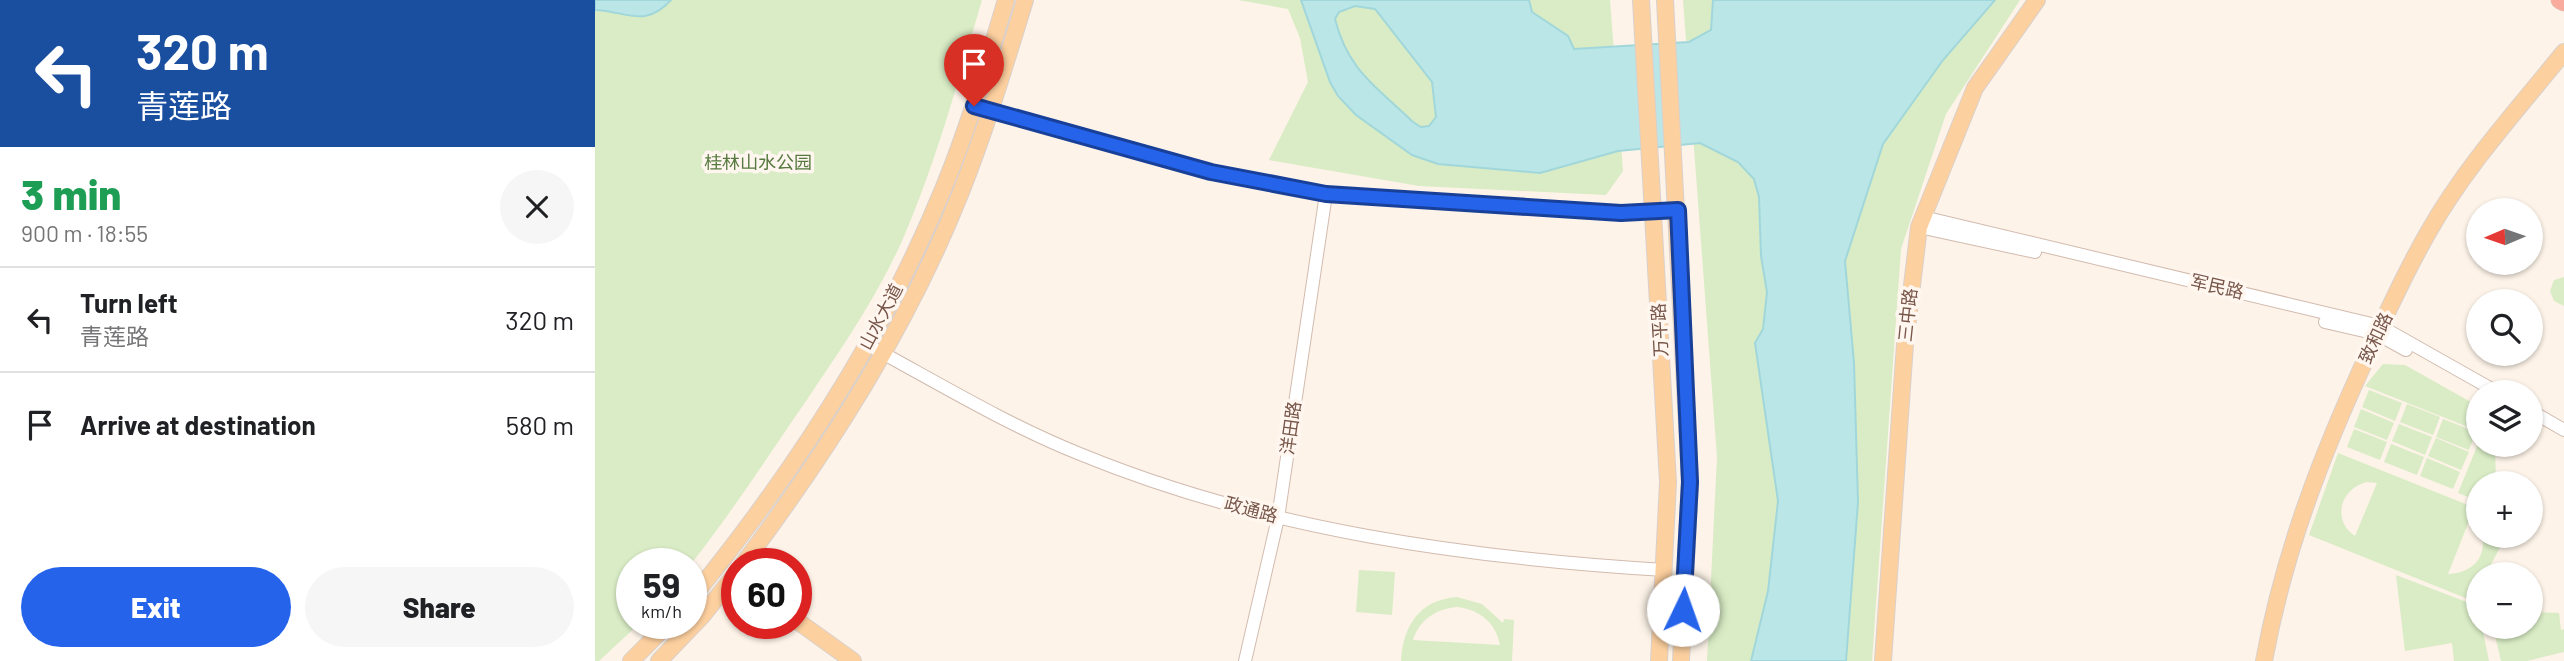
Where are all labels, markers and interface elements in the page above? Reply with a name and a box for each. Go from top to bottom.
text: 320 m [136,21,269,80]
icon: left [21,28,112,119]
pin [944,34,1004,106]
icon: arrive [955,45,993,83]
text: 青莲路 [136,86,232,124]
park label: 桂林山水公园 [704,151,812,173]
text: 3 min [21,168,121,218]
button: close [500,170,574,244]
north arrow [2466,198,2543,275]
map controls [2466,198,2543,639]
text: 900 m · 18:55 [21,219,148,247]
street label: 军民路 [2188,269,2246,303]
street label: 山水大道 [854,280,907,353]
text: Turn left [80,287,178,318]
street label: 三中路 [1893,287,1921,343]
button: search [2466,289,2543,366]
icon: left [21,301,59,339]
street label: 万平路 [1647,303,1671,358]
text: 320 m [505,304,574,335]
street label: 致和路 [2354,308,2396,367]
text: 青莲路 [80,322,149,350]
button: layers [2466,380,2543,457]
street label: 洋田路 [1275,400,1305,456]
icon: arrive [21,406,59,444]
text: Arrive at destination [80,409,316,440]
text: 580 m [506,409,574,440]
button: + [2466,471,2543,548]
street label: 政通路 [1222,491,1280,527]
speed limit sign: 60 [721,548,812,639]
button: − [2466,562,2543,639]
text: 59 [643,563,680,605]
button: Exit [21,567,291,647]
button: Share [305,567,574,647]
position arrow [1646,573,1720,647]
text: km/h [641,600,682,622]

